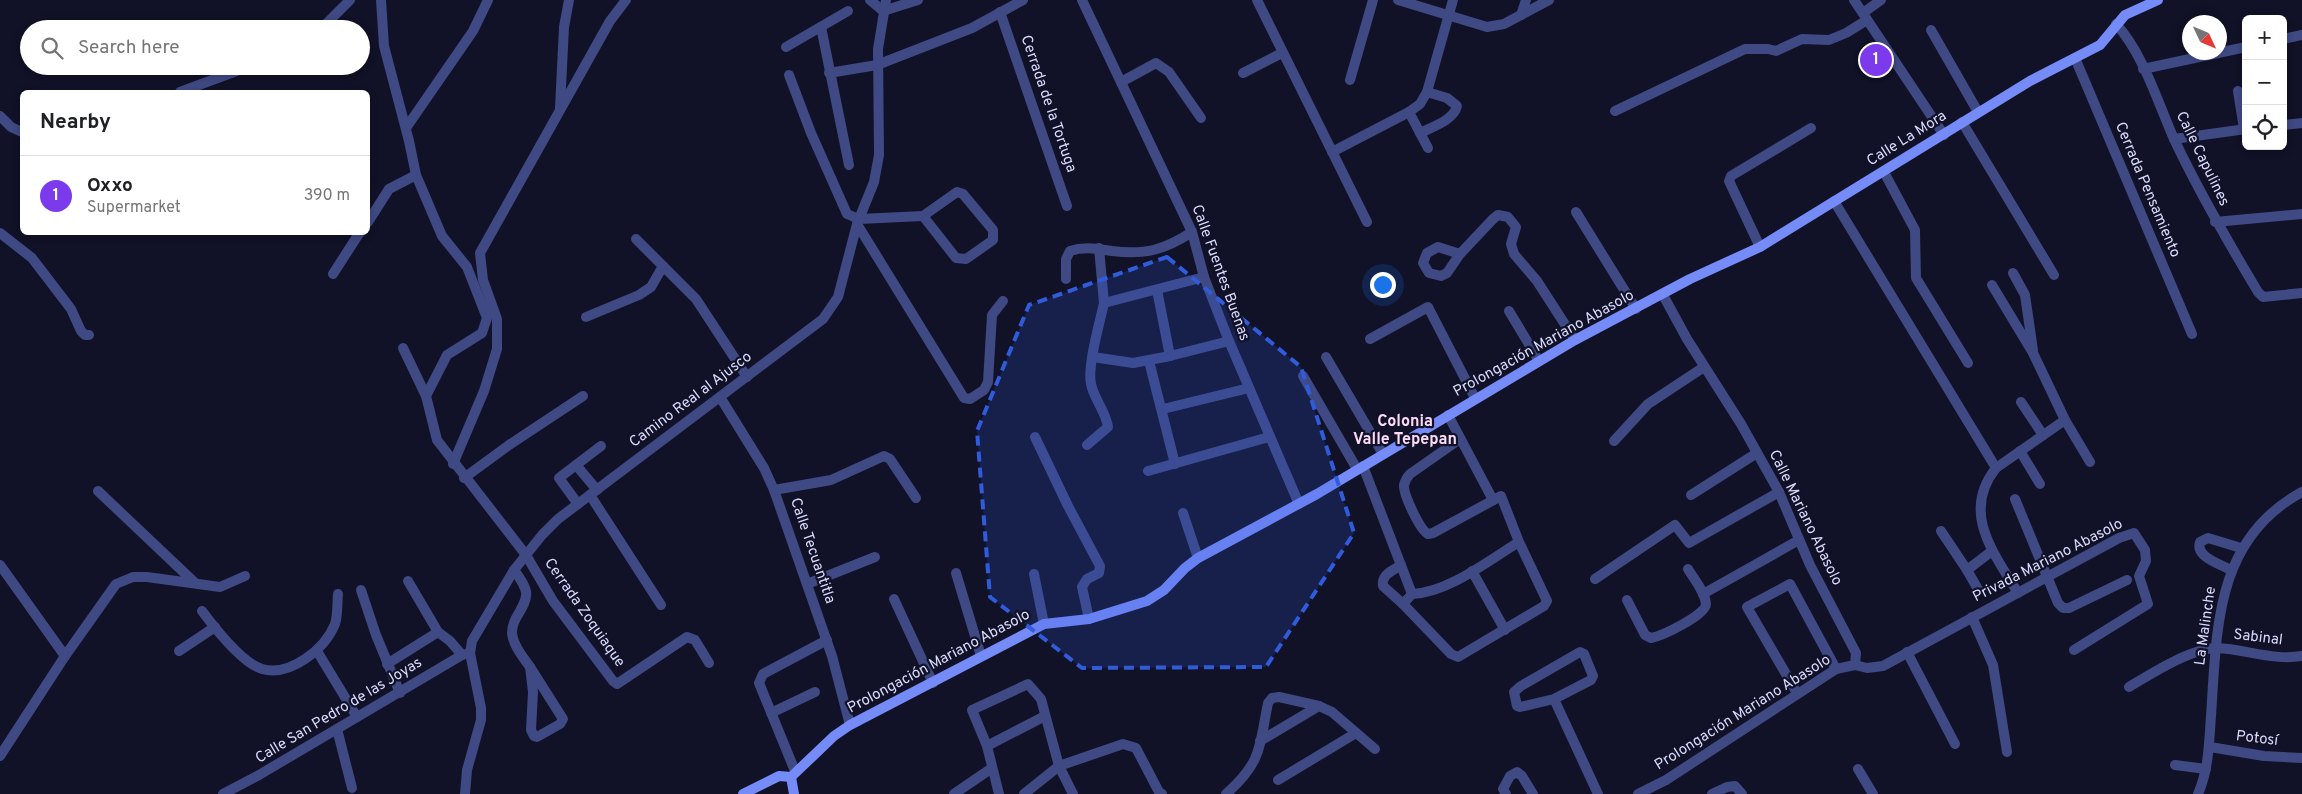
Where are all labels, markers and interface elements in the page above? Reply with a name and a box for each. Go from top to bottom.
north arrow [2182,15,2227,60]
map controls [2242,15,2287,150]
button: + [2242,15,2287,60]
search box [20,20,370,75]
street label: Cerrada de la Tortuga [1016,33,1080,175]
icon: search [38,34,66,62]
text: Search here [78,36,180,60]
pin: 1 [1860,41,1892,79]
button: − [2242,60,2287,105]
button: locate [2242,105,2287,150]
street label: Calle La Mora [1864,107,1950,171]
street label: Calle Capulines [2171,108,2233,210]
text: Nearby [40,109,111,136]
street label: Cerrada Pensamiento [2110,119,2184,261]
text: Oxxo [87,174,133,198]
text: 1 [53,186,59,206]
text: 390 m [304,186,350,206]
text: Supermarket [87,198,181,218]
street label: Calle Fuentes Buenas [1187,202,1253,344]
your location [1370,272,1396,298]
street label: Prolongación Mariano Abasolo [1450,286,1638,402]
street label: Camino Real al Ajusco [626,348,756,452]
district label: Colonia Valle Tepepan [1353,412,1457,450]
street label: Calle Mariano Abasolo [1764,447,1846,589]
street label: Calle Tecuantitla [785,496,839,606]
street label: Privada Mariano Abasolo [1970,515,2126,607]
street label: Cerrada Zoquiaque [539,555,629,671]
street label: La Malinche [2191,585,2221,667]
street label: Prolongación Mariano Abasolo [844,606,1034,718]
street label: Sabinal [2232,626,2284,650]
street label: Prolongación Mariano Abasolo [1651,651,1835,775]
street label: Calle San Pedro de las Joyas [252,654,426,768]
street label: Potosí [2235,727,2280,751]

